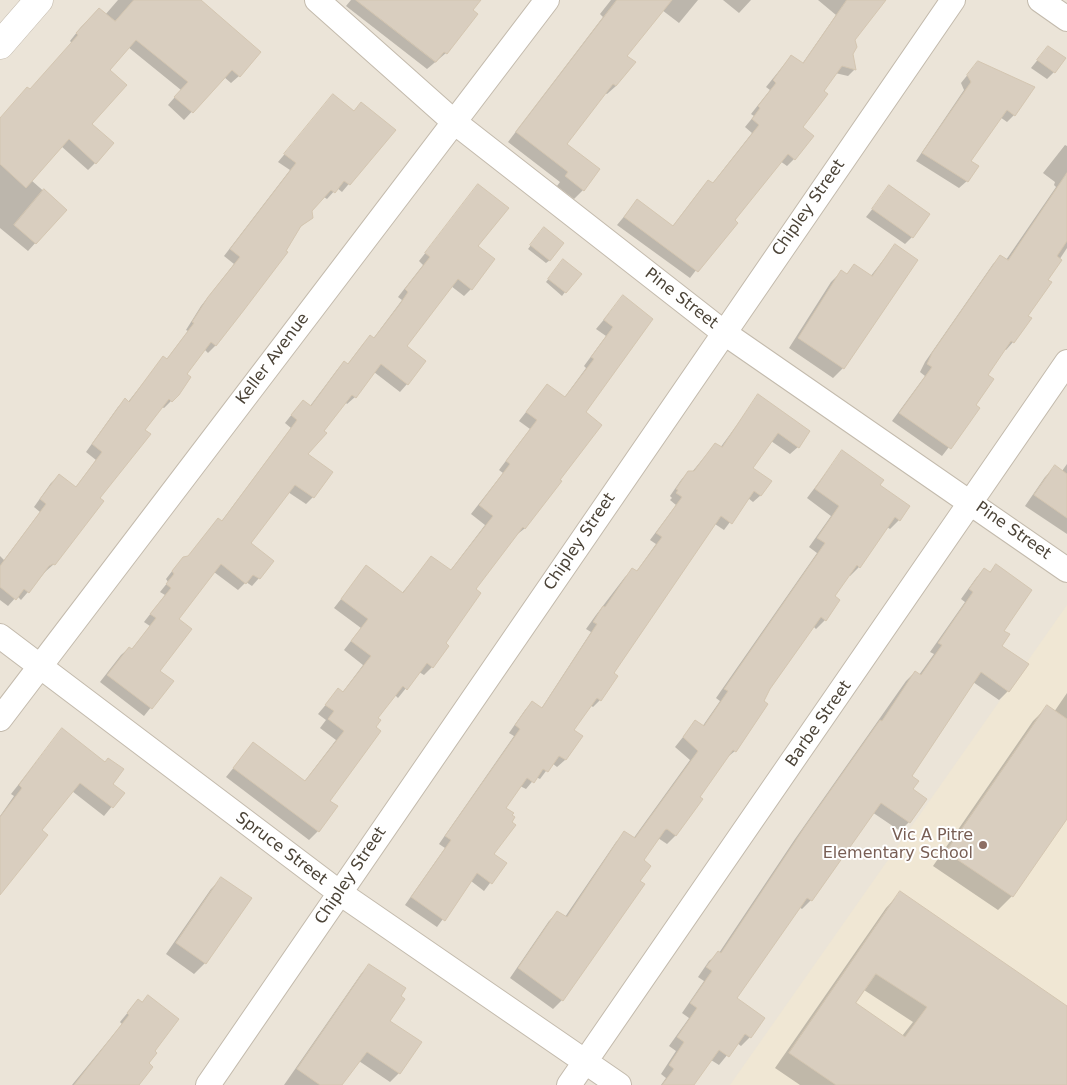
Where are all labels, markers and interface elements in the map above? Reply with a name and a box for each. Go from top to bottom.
street label: Chipley Street [769,156,849,260]
street label: Pine Street [641,265,721,333]
street label: Keller Avenue [232,310,314,408]
street label: Chipley Street [540,490,620,594]
street label: Pine Street [972,498,1054,564]
street label: Barbe Street [782,677,856,771]
street label: Spruce Street [232,808,330,890]
street label: Chipley Street [311,824,391,928]
place label: Vic A Pitre Elementary School [823,826,973,864]
marker: Vic A Pitre Elementary School [977,839,989,851]

